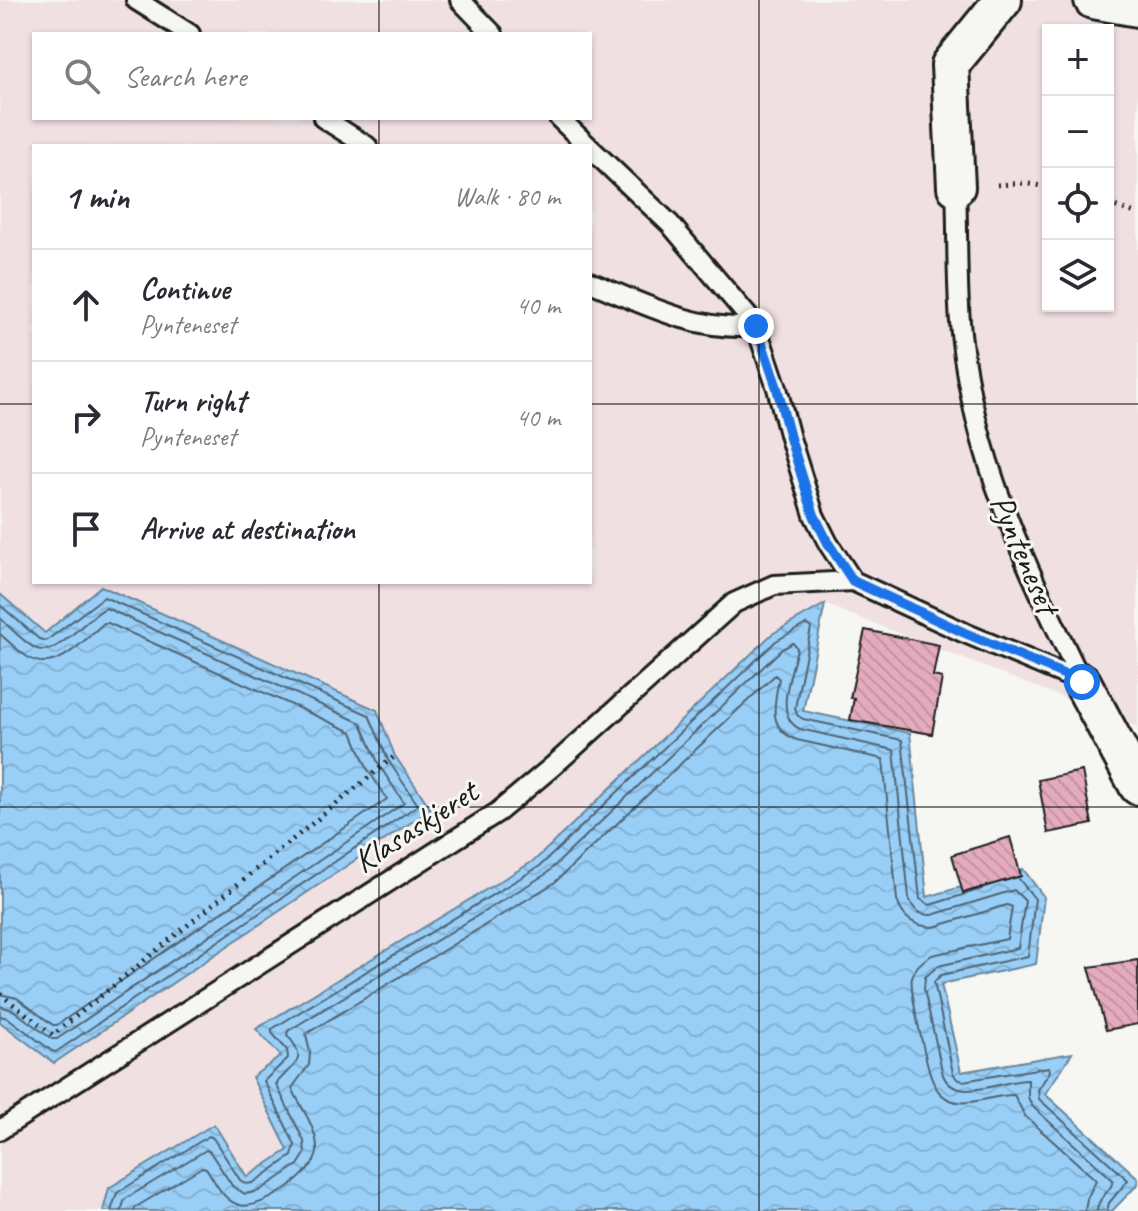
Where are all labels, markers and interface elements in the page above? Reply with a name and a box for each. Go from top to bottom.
map controls [1042,24,1114,312]
button: + [1042,24,1114,96]
search box [32,32,592,120]
icon: search [60,54,104,98]
text: Search here [124,57,246,95]
button: − [1042,96,1114,168]
button: locate [1042,168,1114,240]
text: 1 min [64,175,129,218]
text: Walk · 80 m [454,180,560,213]
button: layers [1042,240,1114,312]
text: Continue [140,270,230,308]
icon: ahead [64,283,108,327]
text: 40 m [516,289,560,322]
text: Pynteneset [140,308,236,341]
route end [738,308,774,344]
text: Turn right [140,382,245,420]
icon: right [64,395,108,439]
text: 40 m [516,401,560,434]
text: Pynteneset [140,420,236,453]
street label: Pynteneset [981,488,1071,624]
icon: arrive [64,507,108,551]
text: Arrive at destination [140,510,355,548]
route start [1064,664,1100,700]
street label: Klasaskjeret [345,768,488,882]

